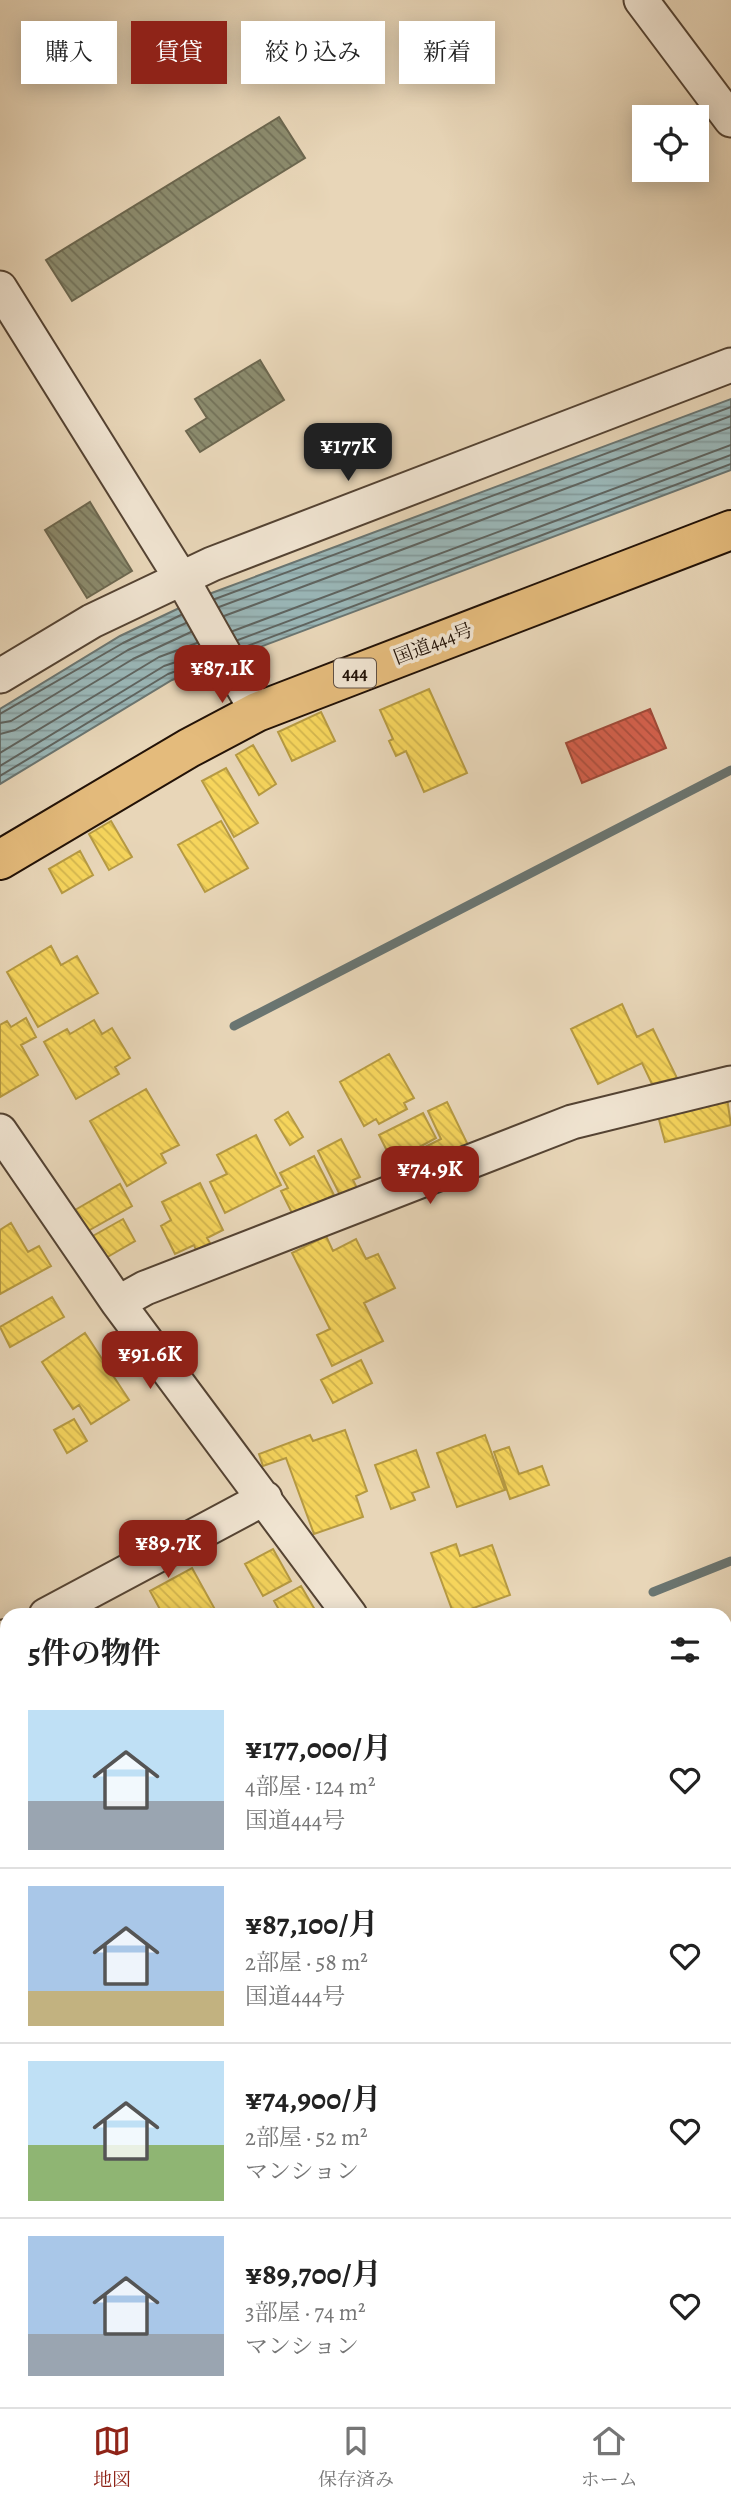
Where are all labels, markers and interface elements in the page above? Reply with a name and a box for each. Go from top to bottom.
chip: 購入 [21,21,117,84]
chip: 賃貸 [131,21,227,84]
chip: 絞り込み [241,21,385,84]
chip: 新着 [399,21,495,84]
map controls [632,105,709,182]
button: locate [632,105,709,182]
pin: ¥177K [299,424,397,483]
text: ¥177K [320,430,376,461]
street label: 国道444号 [390,617,477,671]
pin: ¥87.1K [165,646,279,705]
text: ¥87.1K [190,652,254,683]
road number: 444 [334,658,376,688]
pin: ¥74.9K [373,1146,487,1206]
text: ¥74.9K [397,1153,463,1184]
pin: ¥91.6K [93,1332,207,1391]
text: ¥91.6K [118,1338,182,1369]
pin: ¥89.7K [111,1520,225,1580]
text: ¥89.7K [135,1527,201,1558]
icon: filters [666,1631,704,1669]
text: 5件の物件 [28,1633,161,1673]
text: ¥177,000/月 [245,1728,392,1768]
icon: home [84,1738,168,1822]
icon: heart [666,1761,704,1799]
text: 4部屋 · 124 m² [245,1771,376,1802]
text: 国道444号 [245,1805,345,1836]
text: ¥87,100/月 [245,1904,378,1944]
icon: home [84,1914,168,1998]
icon: heart [666,1937,704,1975]
text: 2部屋 · 58 m² [245,1947,368,1978]
text: 国道444号 [245,1981,345,2012]
text: ¥74,900/月 [245,2079,381,2119]
icon: home [84,2089,168,2173]
icon: heart [666,2112,704,2150]
text: 2部屋 · 52 m² [245,2122,368,2153]
text: マンション [245,2156,359,2187]
text: ¥89,700/月 [245,2254,381,2294]
icon: home [84,2264,168,2348]
icon: heart [666,2287,704,2325]
text: 3部屋 · 74 m² [245,2297,366,2328]
text: マンション [245,2331,359,2362]
tab: 地図 [93,2422,131,2493]
tab: 保存済み [318,2422,394,2493]
tab: ホーム [581,2422,638,2493]

